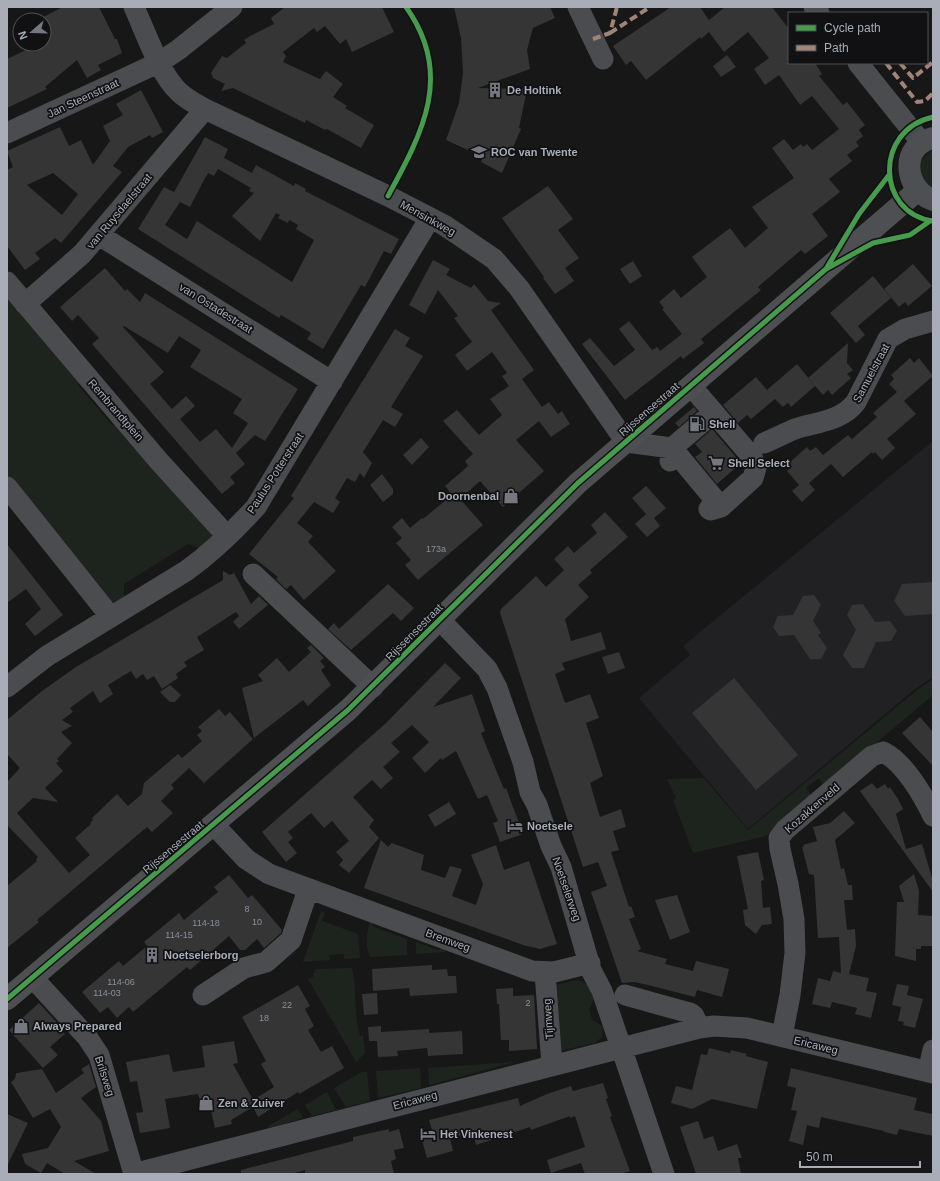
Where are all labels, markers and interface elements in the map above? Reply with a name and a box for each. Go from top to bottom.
north arrow [12,12,52,52]
legend [788,12,928,64]
text: Cycle path [824,21,881,35]
text: N [16,30,30,41]
text: Path [824,41,849,55]
street label: Jan Steenstraat [46,76,120,120]
building icon: De Holtink [486,81,504,99]
place label: De Holtink [507,84,562,96]
school or university icon: ROC van Twente [470,143,488,161]
place label: ROC van Twente [491,146,578,158]
street label: van Ruysdaelstraat [84,171,154,251]
street label: Mensinkweg [398,198,458,238]
street label: van Ostadestraat [177,281,255,335]
street label: Samuelstraat [850,342,892,404]
street label: Rembrandtplein [86,377,146,443]
street label: Rijssensestraat [617,380,681,438]
fuel station icon: Shell [688,415,706,433]
place label: Shell [709,418,735,430]
street label: Paulus Potterstraat [244,430,306,516]
supermarket icon: Shell Select [707,454,725,472]
place label: Shell Select [728,457,790,469]
shop icon: Doornenbal [502,487,520,505]
place label: Doornenbal [438,490,499,502]
house number: 173a [426,544,446,554]
street label: Rijssensestraat [383,601,445,663]
street label: Kozakkenveld [782,781,842,835]
hotel icon: Noetsele [506,817,524,835]
street label: Rijssensestraat [140,818,206,876]
place label: Noetsele [527,820,573,832]
street label: Noetselerweg [550,855,584,923]
house number: 8 [244,904,250,914]
house number: 10 [252,917,262,927]
house number: 114-18 [192,918,220,928]
street label: Bremweg [424,926,472,954]
house number: 114-15 [165,930,193,940]
building icon: Noetselerborg [143,946,161,964]
place label: Noetselerborg [164,949,239,961]
house number: 114-06 [107,977,135,987]
house number: 114-03 [93,988,121,998]
house number: 2 [525,998,531,1008]
street label: Tijmweg [541,998,555,1040]
house number: 22 [282,1000,292,1010]
house number: 18 [259,1013,269,1023]
shop icon: Always Prepared [12,1017,30,1035]
place label: Always Prepared [33,1020,122,1032]
street label: Ericaweg [793,1034,839,1056]
street label: Brilsweg [93,1054,117,1098]
street label: Ericaweg [392,1088,438,1112]
shop icon: Zen & Zuiver [197,1094,215,1112]
place label: Zen & Zuiver [218,1097,285,1109]
hotel icon: Het Vinkenest [419,1125,437,1143]
place label: Het Vinkenest [440,1128,513,1140]
scale bar [800,1143,920,1169]
text: 50 m [806,1150,833,1164]

